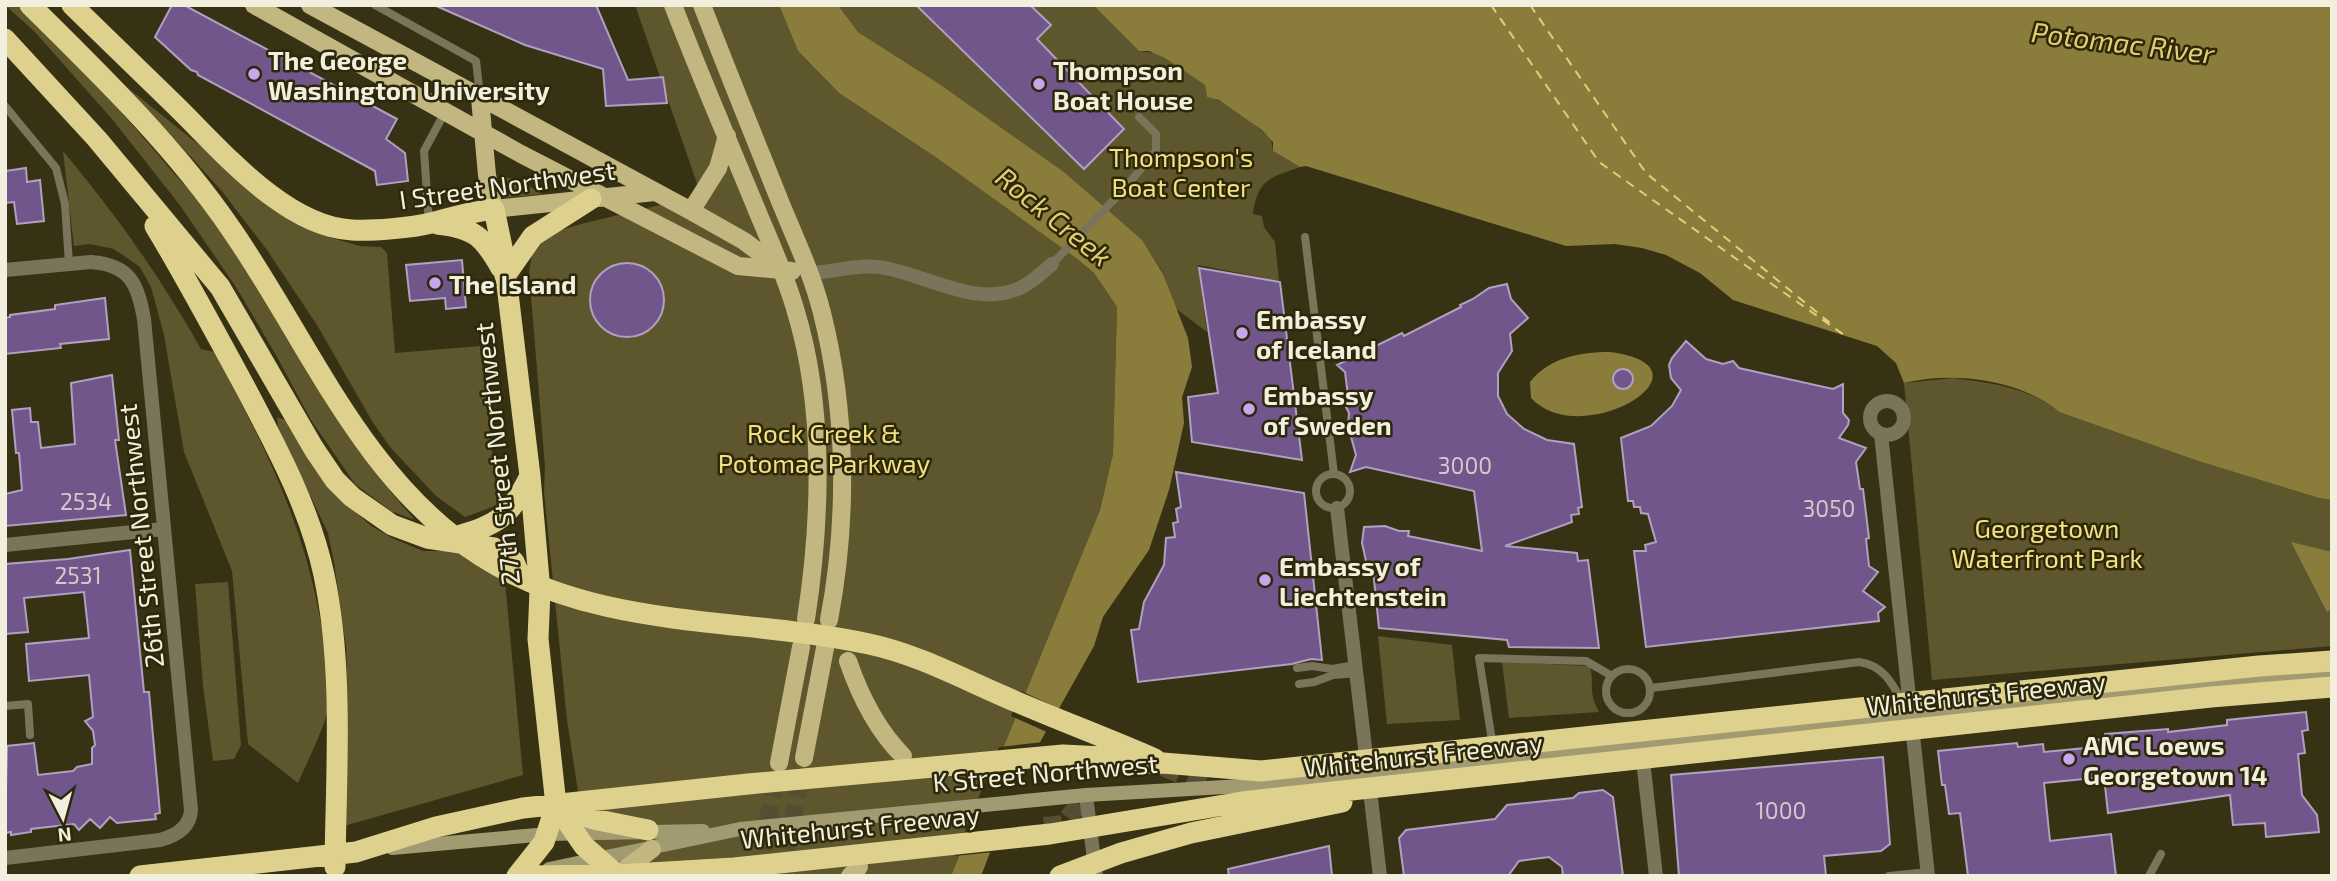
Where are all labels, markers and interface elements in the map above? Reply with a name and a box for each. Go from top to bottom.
water label: Potomac River [2030,14,2217,70]
place label: The George Washington University [268,44,550,106]
place label: Thompson Boat House [1053,54,1193,115]
marker: The George Washington University [246,66,262,82]
marker: Thompson Boat House [1031,76,1047,92]
park label: Thompson's Boat Center [1109,141,1253,202]
street label: I Street Northwest [397,153,617,214]
water label: Rock Creek [989,159,1119,273]
place label: The Island [449,268,576,299]
marker: The Island [427,275,443,291]
place label: Embassy of Iceland [1256,303,1377,364]
street label: 27th Street Northwest [467,321,525,587]
marker: Embassy of Iceland [1234,325,1250,341]
place label: Embassy of Sweden [1263,379,1392,440]
marker: Embassy of Sweden [1241,401,1257,417]
street label: 26th Street Northwest [111,402,169,670]
park label: Rock Creek & Potomac Parkway [718,417,931,478]
house number: 3000 [1438,451,1492,479]
house number: 2534 [60,487,112,515]
house number: 3050 [1803,494,1855,522]
park label: Georgetown Waterfront Park [1951,512,2143,573]
place label: Embassy of Liechtenstein [1279,550,1447,611]
house number: 2531 [54,561,102,589]
marker: Embassy of Liechtenstein [1257,572,1273,588]
street label: Whitehurst Freeway [1865,665,2107,721]
street label: Whitehurst Freeway [1302,726,1544,782]
place label: AMC Loews Georgetown 14 [2083,729,2268,790]
street label: K Street Northwest [931,747,1159,797]
marker: AMC Loews Georgetown 14 [2061,751,2077,767]
north arrow [28,783,98,853]
house number: 1000 [1756,796,1806,824]
street label: Whitehurst Freeway [739,798,981,854]
text: N [57,823,73,848]

